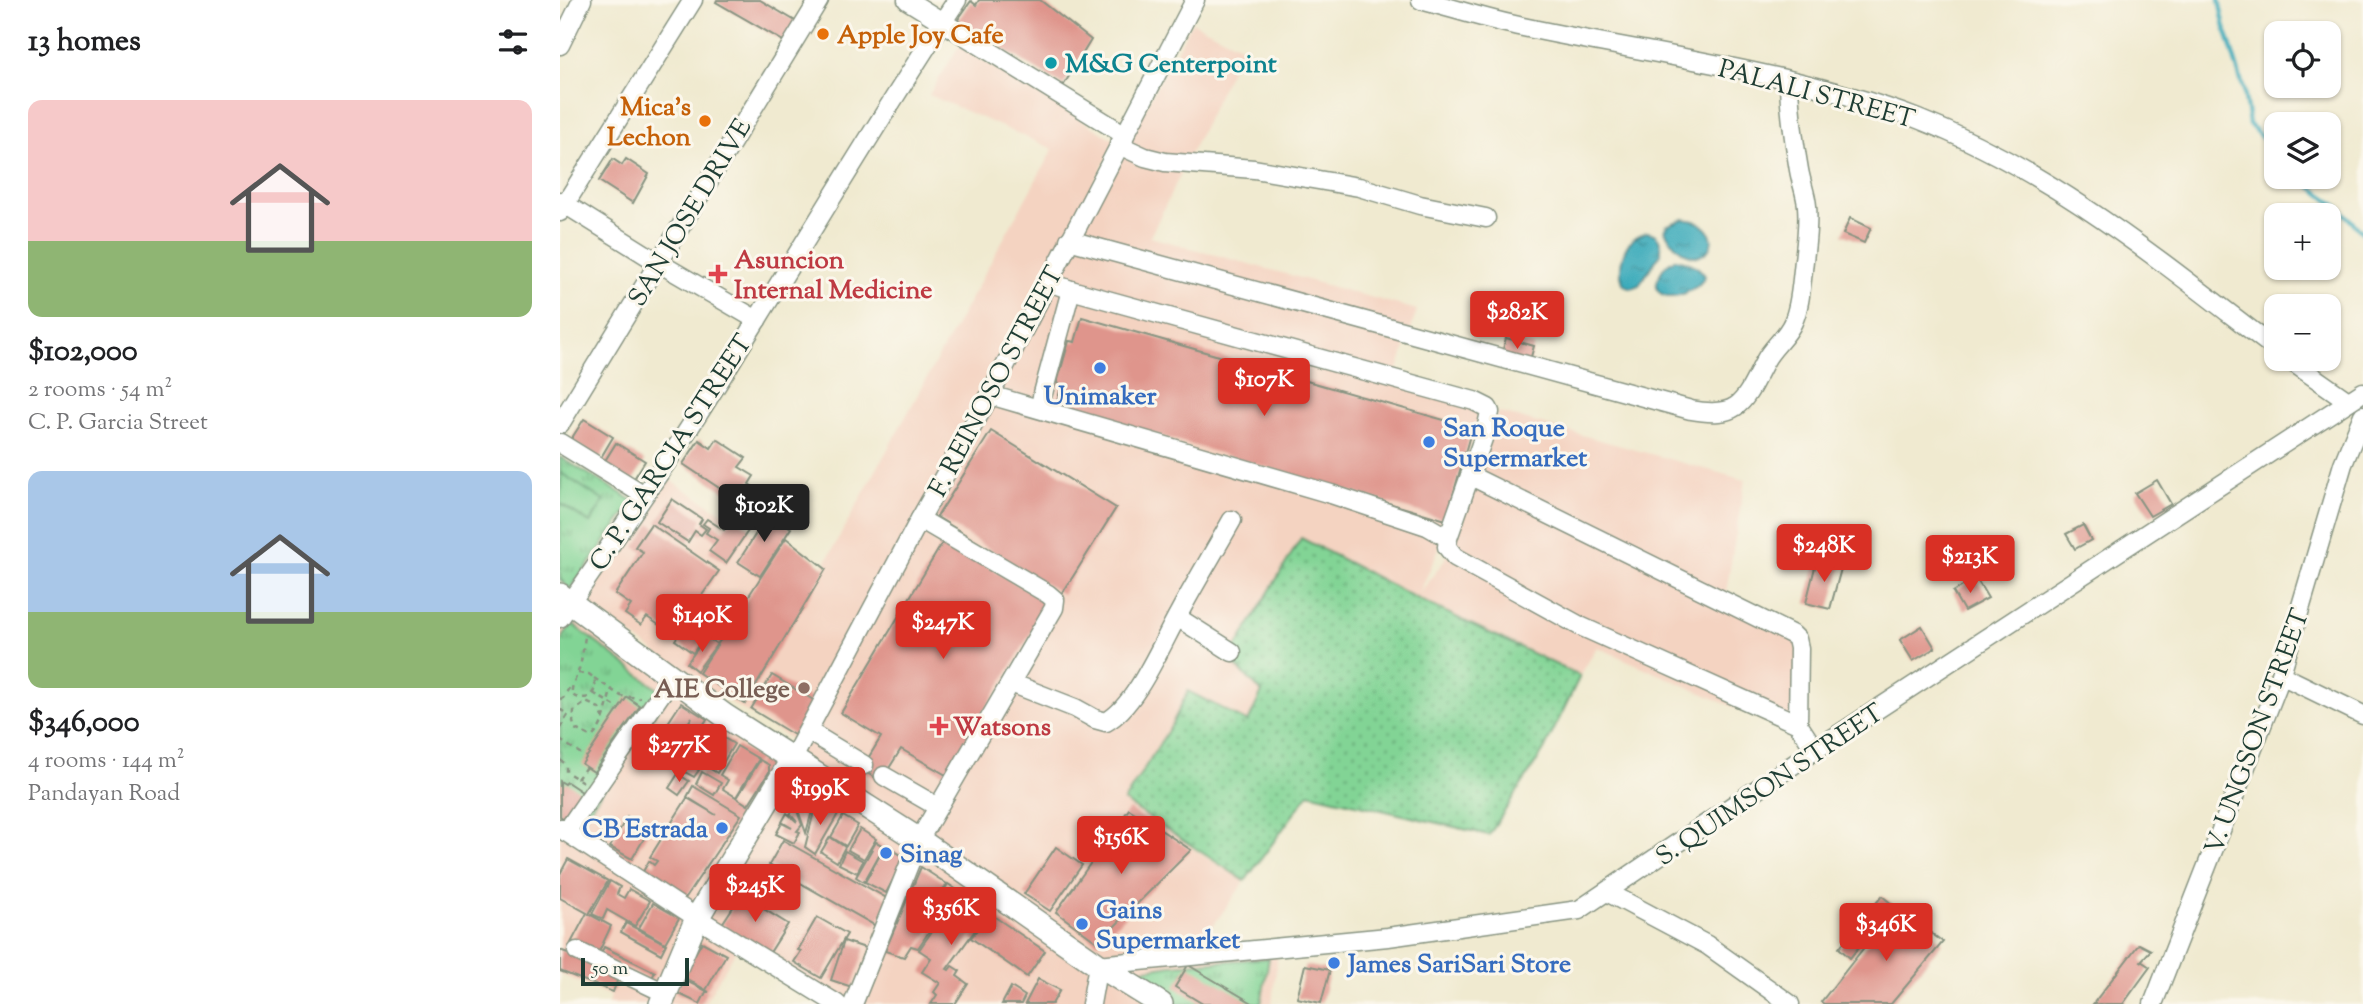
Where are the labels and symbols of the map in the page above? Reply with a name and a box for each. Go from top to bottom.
place label: Apple Joy Cafe [837,18,1004,55]
marker: Apple Joy Cafe [815,26,831,42]
place label: M&G Centerpoint [1065,47,1277,84]
street label: PALALI STREET [1714,51,1919,139]
marker: M&G Centerpoint [1043,55,1059,71]
place label: Mica's Lechon [607,90,692,157]
street label: SAN JOSE DRIVE [620,112,762,314]
marker: Mica's Lechon [697,113,713,129]
place label: Asuncion Internal Medicine [734,243,932,310]
street label: F. REINOSO STREET [921,260,1074,504]
marker: Asuncion Internal Medicine [708,264,728,284]
pin: $282K [1468,292,1566,351]
street label: C. P. GARCIA STREET [582,328,763,579]
pin: $107K [1215,358,1313,418]
marker: Unimaker [1092,360,1108,376]
place label: Unimaker [1044,379,1157,416]
place label: San Roque Supermarket [1443,411,1587,478]
marker: San Roque Supermarket [1421,434,1437,450]
pin: $102K [715,484,813,544]
pin: $248K [1775,524,1873,584]
pin: $213K [1921,536,2019,595]
pin: $140K [653,594,751,654]
pin: $247K [894,602,992,661]
street label: V. UNGSON STREET [2197,604,2320,860]
place label: AIE College [654,672,790,709]
marker: AIE College [796,680,812,696]
street label: S. QUIMSON STREET [1649,696,1892,876]
place label: Watsons [953,710,1051,747]
marker: Watsons [931,718,947,734]
pin: $277K [630,724,728,784]
pin: $199K [771,768,869,827]
place label: CB Estrada [582,812,708,849]
pin: $156K [1072,816,1170,876]
marker: CB Estrada [714,820,730,836]
place label: Sinag [900,837,963,874]
marker: Sinag [878,845,894,861]
pin: $245K [706,864,804,924]
pin: $356K [902,888,1000,947]
place label: Gains Supermarket [1096,893,1240,960]
pin: $346K [1837,904,1935,963]
marker: Gains Supermarket [1074,916,1090,932]
place label: James SariSari Store [1346,947,1571,984]
scale bar [581,955,690,987]
marker: James SariSari Store [1326,955,1342,971]

